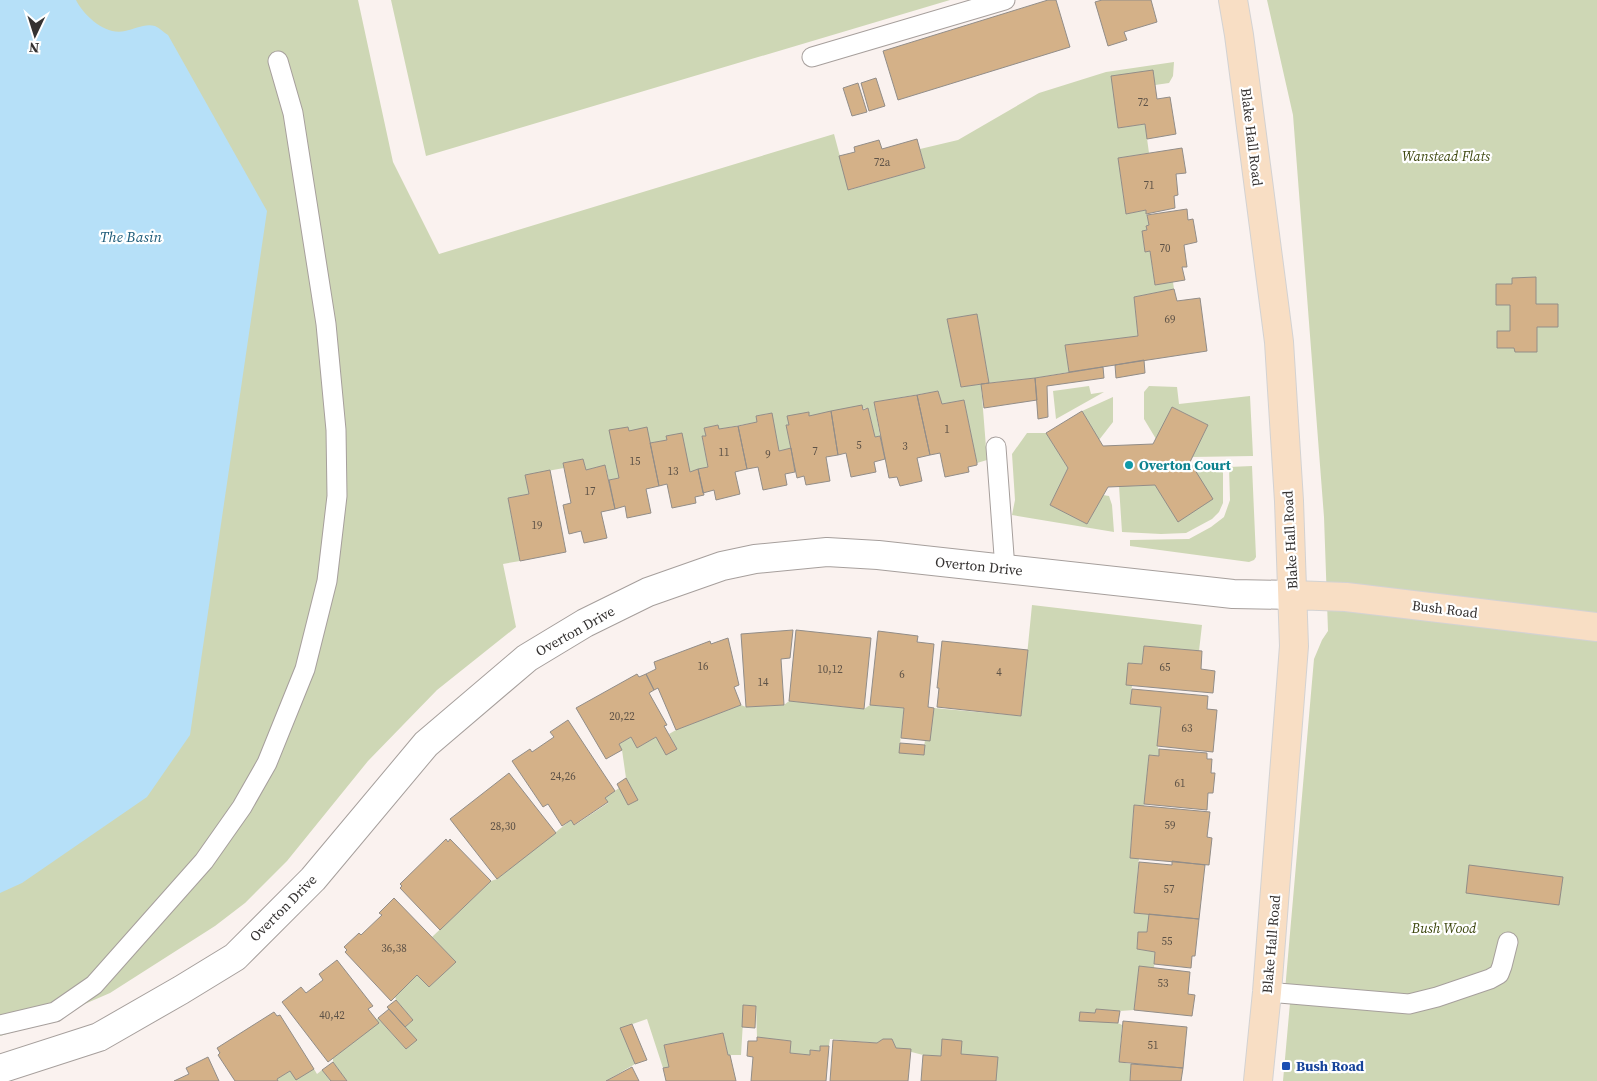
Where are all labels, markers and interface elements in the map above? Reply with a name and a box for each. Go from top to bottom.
north arrow [10,10,60,60]
text: N [28,38,40,58]
street label: Blake Hall Road [1236,87,1268,187]
house number: 72 [1138,95,1149,110]
park label: Wanstead Flats [1402,146,1491,166]
house number: 72a [874,155,891,170]
house number: 71 [1144,178,1155,193]
water label: The Basin [100,226,162,247]
house number: 70 [1160,241,1171,256]
house number: 69 [1165,312,1176,327]
house number: 1 [944,422,950,437]
house number: 5 [856,438,862,453]
house number: 3 [902,439,908,454]
house number: 7 [812,444,818,459]
house number: 11 [719,445,730,460]
house number: 9 [765,447,771,462]
house number: 15 [630,454,641,469]
place label: Overton Court [1139,455,1232,475]
marker: Overton Court [1123,459,1135,471]
house number: 13 [668,464,679,479]
house number: 17 [585,484,596,499]
street label: Blake Hall Road [1277,490,1303,590]
house number: 19 [532,518,543,533]
street label: Overton Drive [934,551,1024,581]
street label: Bush Road [1411,595,1479,623]
street label: Overton Drive [532,601,618,661]
house number: 16 [698,659,709,674]
house number: 65 [1160,660,1171,675]
house number: 10,12 [817,662,843,677]
house number: 4 [996,665,1002,680]
house number: 6 [899,667,905,682]
house number: 14 [758,675,769,690]
house number: 20,22 [609,709,635,724]
house number: 63 [1182,721,1193,736]
house number: 24,26 [550,769,576,784]
house number: 61 [1175,776,1186,791]
house number: 59 [1165,818,1176,833]
house number: 28,30 [490,819,516,834]
street label: Overton Drive [245,870,321,946]
house number: 57 [1164,882,1175,897]
street label: Blake Hall Road [1257,894,1285,994]
park label: Bush Wood [1411,918,1477,938]
house number: 55 [1162,934,1173,949]
house number: 36,38 [381,941,407,956]
house number: 53 [1158,976,1169,991]
house number: 40,42 [319,1008,345,1023]
house number: 51 [1148,1038,1159,1053]
place label: Bush Road [1296,1056,1365,1076]
marker: Bush Road [1280,1060,1292,1072]

